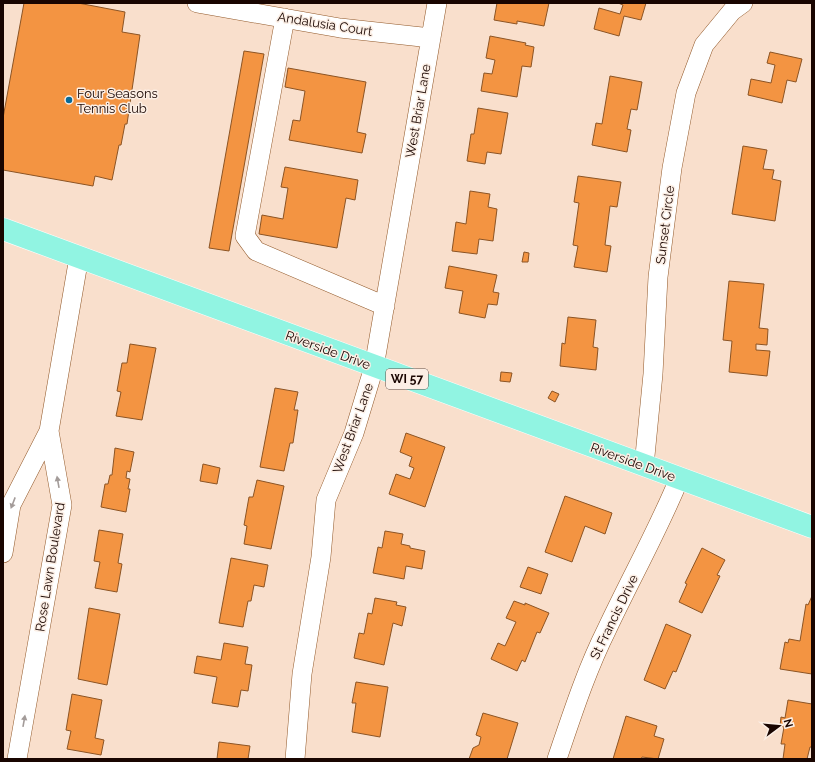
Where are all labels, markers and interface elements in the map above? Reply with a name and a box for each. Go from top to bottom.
street label: Andalusia Court [277,9,374,39]
street label: West Briar Lane [402,63,434,159]
place label: Four Seasons Tennis Club [77,86,158,116]
marker: Four Seasons Tennis Club [64,95,74,105]
street label: Sunset Circle [653,184,677,265]
street label: Riverside Drive [283,328,373,372]
road number: WI 57 [386,369,428,389]
street label: West Briar Lane [330,381,376,475]
street label: Riverside Drive [588,440,678,484]
one-way arrow [55,476,61,488]
one-way arrow [10,497,16,509]
street label: Rose Lawn Boulevard [32,501,68,633]
street label: St Francis Drive [587,572,641,662]
north arrow [759,706,799,746]
one-way arrow [21,715,27,727]
text: N [781,718,796,729]

